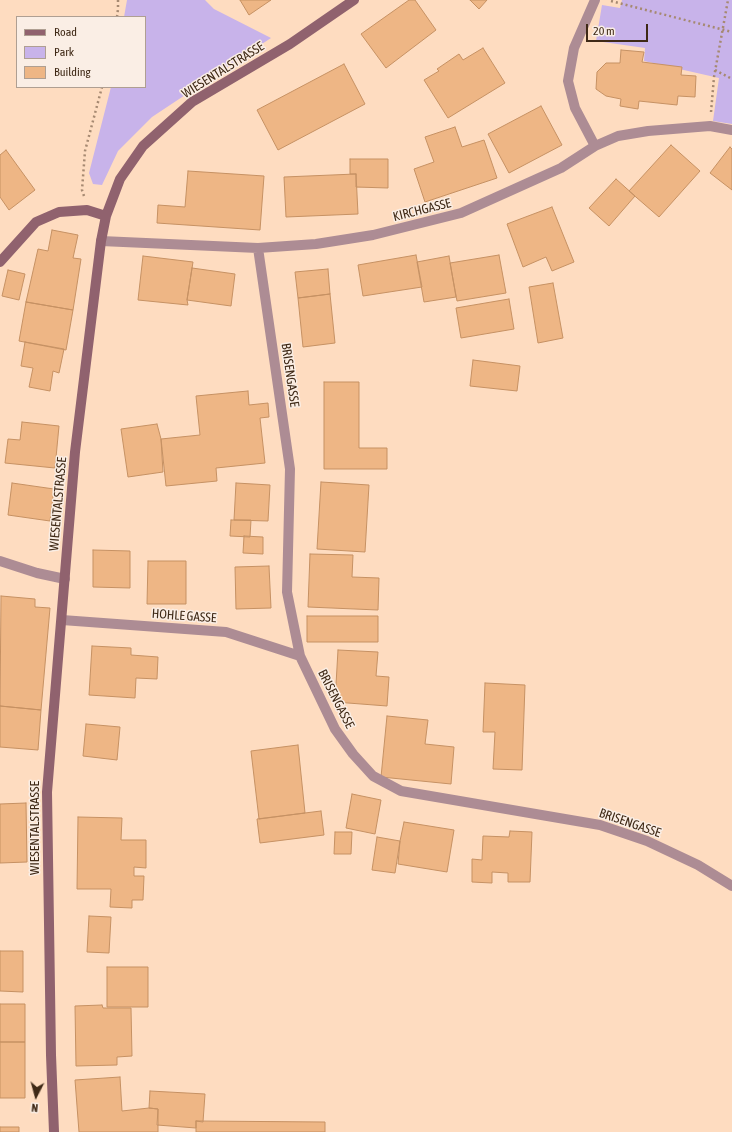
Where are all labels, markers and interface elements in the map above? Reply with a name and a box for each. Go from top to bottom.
legend [16,16,146,88]
scale bar [588,16,650,42]
text: 20 m [593,24,615,38]
text: Road [54,25,77,39]
street label: WIESENTALSTRASSE [179,38,267,102]
text: Park [54,45,74,59]
text: Building [54,65,91,79]
street label: KIRCHGASSE [391,195,453,225]
street label: BRISENGASSE [278,342,302,408]
street label: WIESENTALSTRASSE [46,456,70,552]
street label: HOHLE GASSE [151,606,217,626]
street label: BRISENGASSE [314,667,358,731]
street label: WIESENTALSTRASSE [27,781,43,875]
street label: BRISENGASSE [597,805,663,841]
north arrow [16,1076,56,1116]
text: N [31,1102,39,1114]

